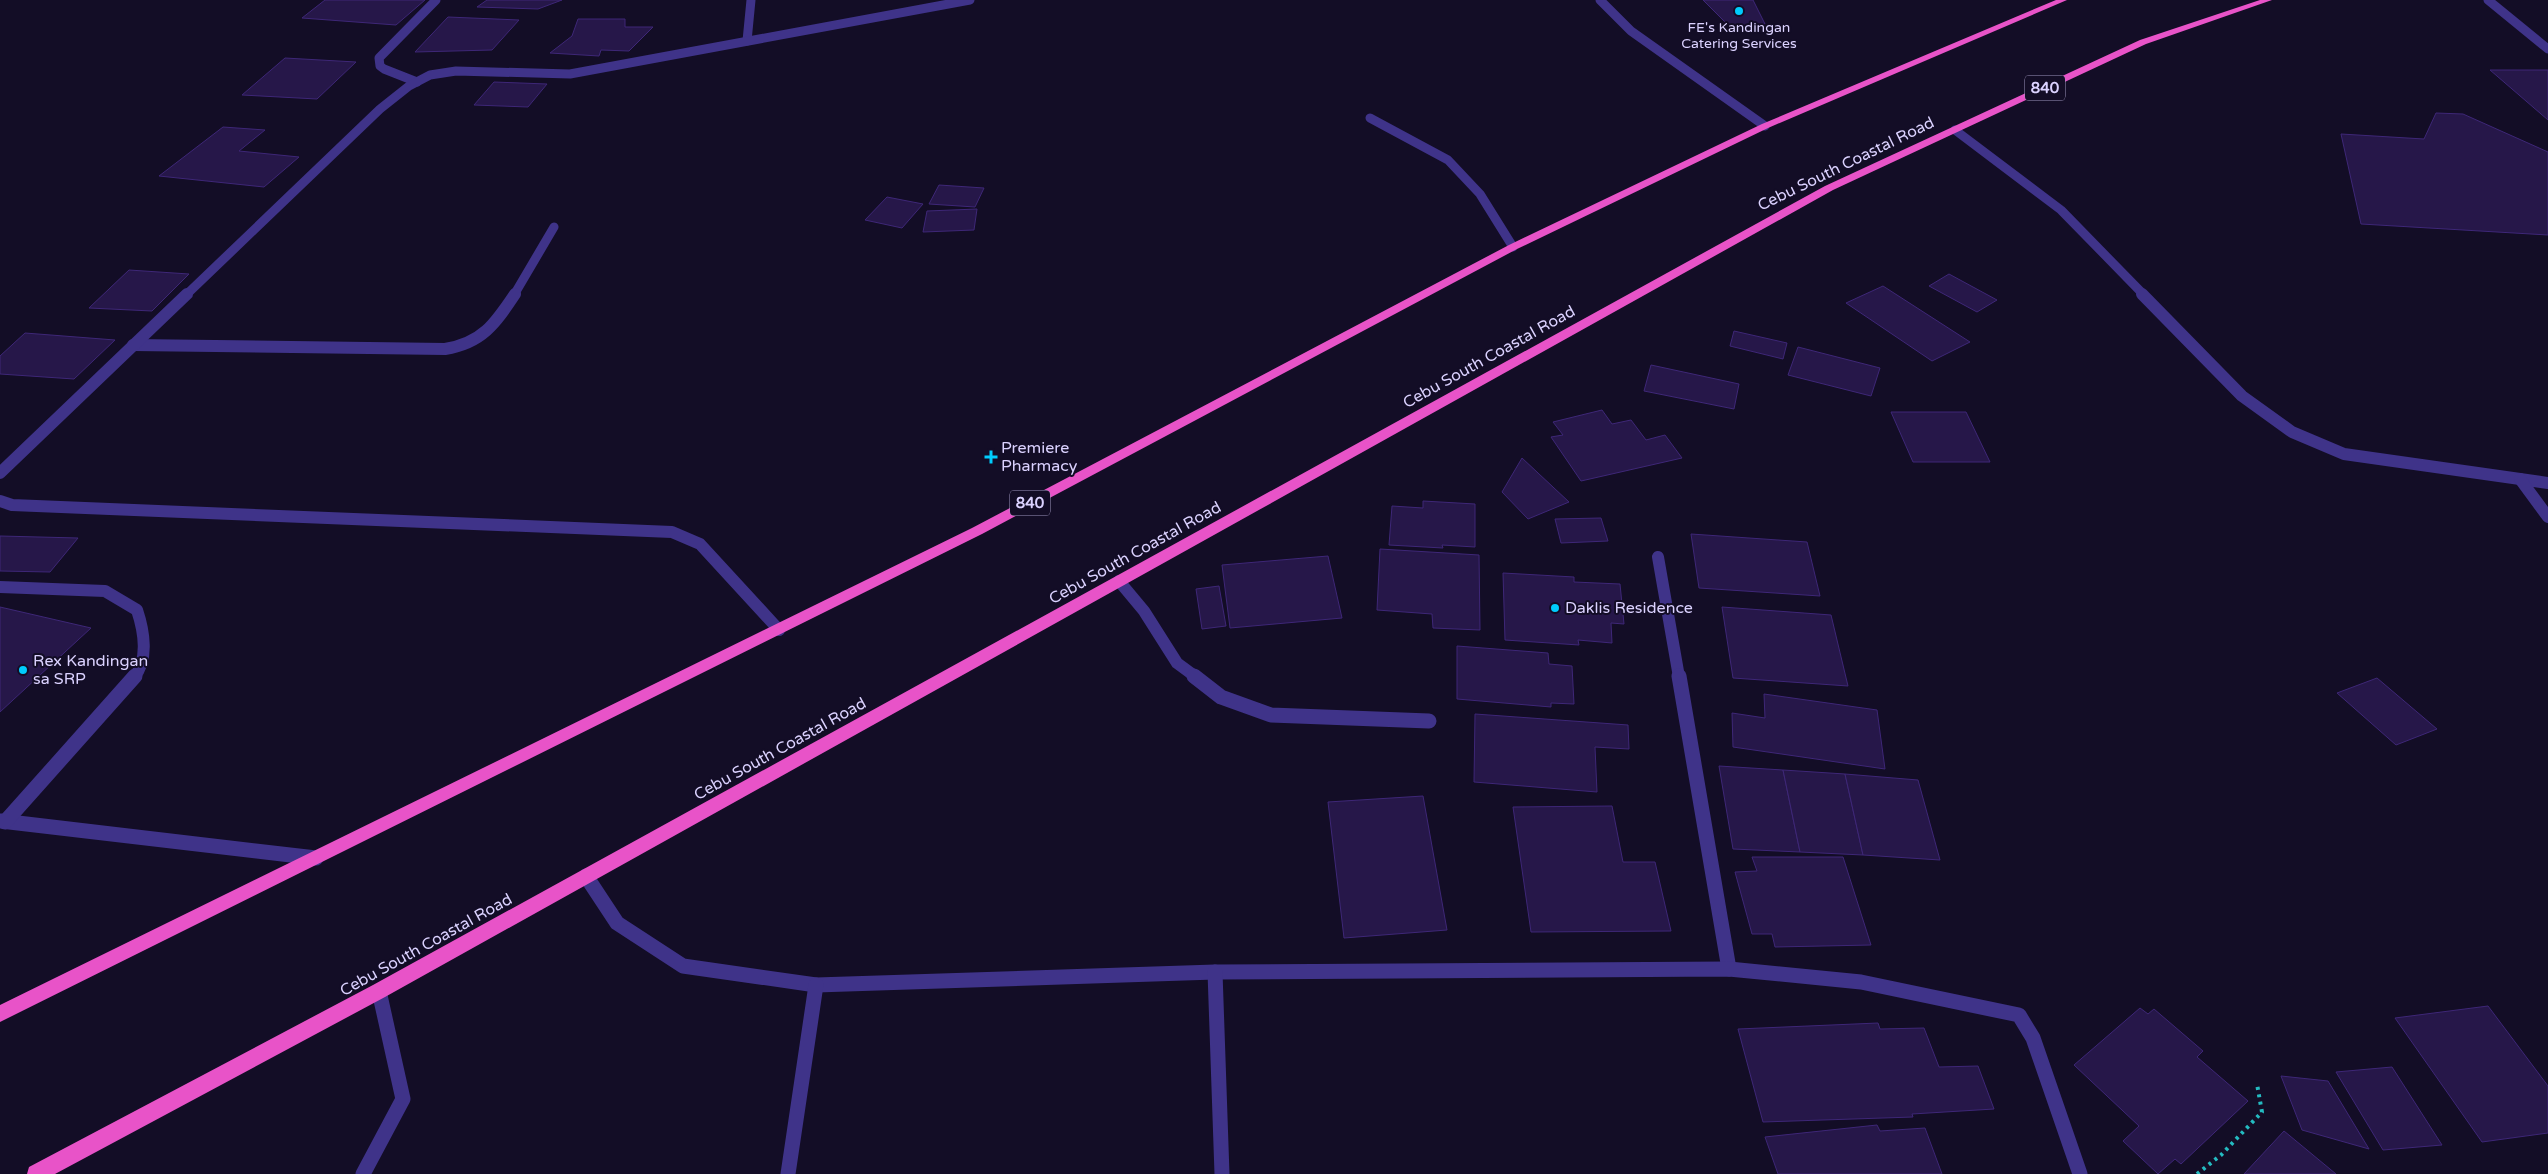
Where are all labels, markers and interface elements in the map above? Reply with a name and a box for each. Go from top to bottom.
marker: FE's Kandingan Catering Services [1733,5,1745,17]
place label: FE's Kandingan Catering Services [1681,19,1797,52]
road number: 840 [2025,76,2065,100]
street label: Cebu South Coastal Road [1754,113,1938,215]
street label: Cebu South Coastal Road [1399,301,1579,413]
place label: Premiere Pharmacy [1001,438,1078,476]
marker: Premiere Pharmacy [985,451,997,463]
road number: 840 [1010,490,1050,516]
street label: Cebu South Coastal Road [1045,497,1225,609]
place label: Daklis Residence [1565,598,1693,618]
marker: Daklis Residence [1549,602,1561,614]
place label: Rex Kandingan sa SRP [33,651,148,689]
marker: Rex Kandingan sa SRP [17,664,29,676]
street label: Cebu South Coastal Road [690,693,870,805]
street label: Cebu South Coastal Road [336,889,516,1001]

